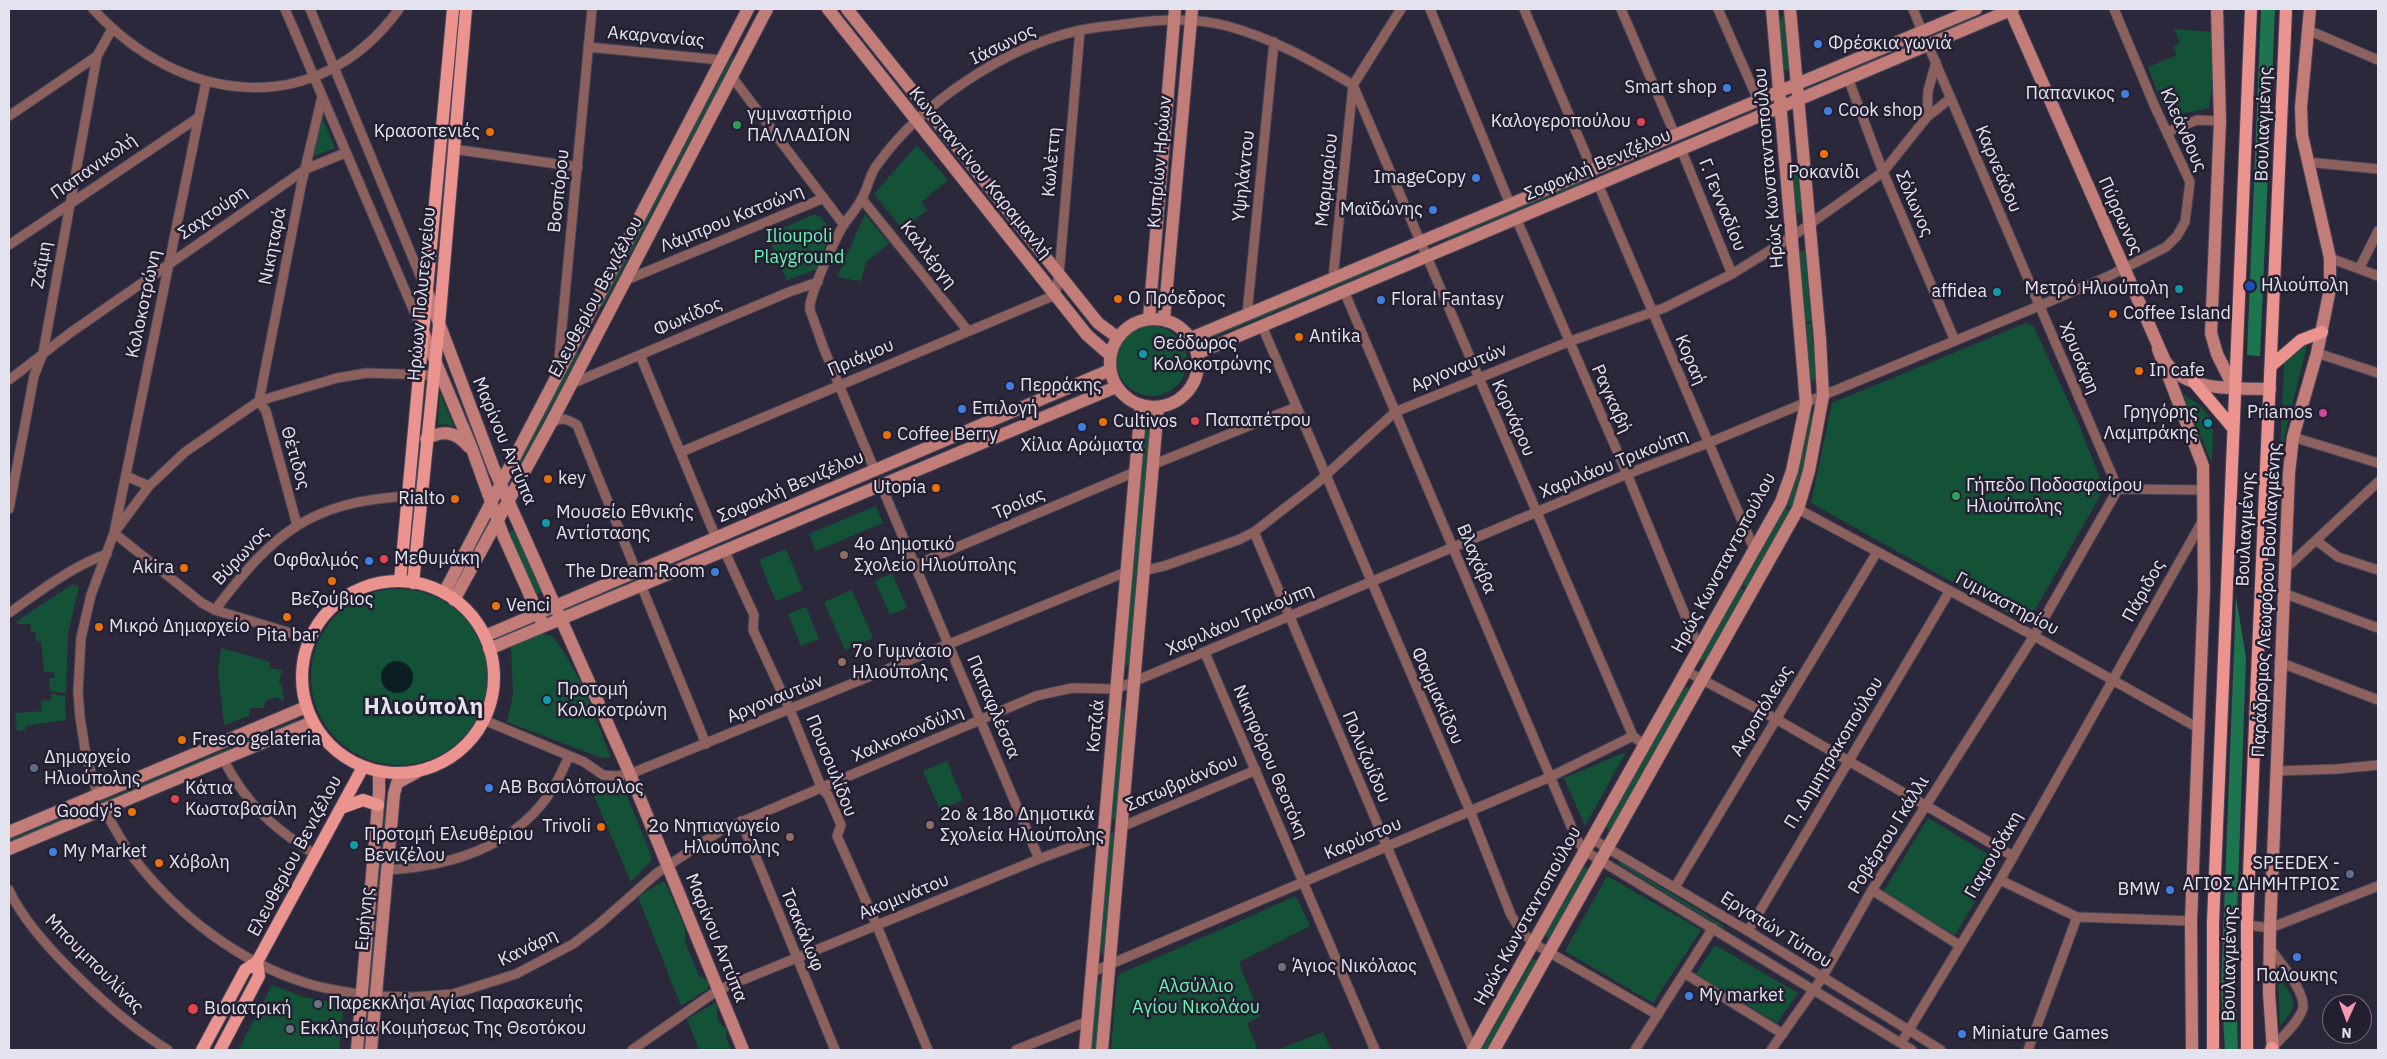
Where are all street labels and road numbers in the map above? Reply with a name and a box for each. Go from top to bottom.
street label: Ιάσωνος [967,20,1039,70]
street label: Ακαρνανίας [606,22,706,52]
street label: Βουλιαγμένης [2251,66,2277,182]
street label: Ηρώς Κωνσταντοπούλου [1749,67,1789,269]
street label: Κωνσταντίνου Καραμανλή [904,83,1056,263]
street label: Κλεάνθους [2155,85,2211,175]
street label: Κυπρίων Ηρώων [1143,95,1177,229]
street label: Καρνεάδου [1970,122,2026,216]
street label: Σοφοκλή Βενιζέλου [1522,124,1674,206]
street label: Κωλέττη [1038,126,1066,198]
street label: Παπανικολή [47,129,141,205]
street label: Υψηλάντου [1228,129,1260,223]
street label: Μαρμαρίου [1311,132,1343,228]
street label: Βοσπόρου [544,148,574,234]
street label: Γ. Γενναδίου [1694,155,1750,255]
street label: Σόλωνος [1890,168,1938,240]
street label: Πύρρωνος [2093,173,2147,259]
street label: Λάμπρου Κατσώνη [657,180,807,258]
street label: Σαχτούρη [174,181,252,245]
street label: Νικηταρά [255,205,291,287]
street label: Ηρώων Πολυτεχνείου [404,206,440,382]
street label: Ελευθερίου Βενιζέλου [544,213,648,381]
street label: Καλλέργη [895,217,961,293]
street label: Ζαΐμη [27,240,57,290]
street label: Κολοκοτρώνη [122,248,166,360]
street label: Φωκίδος [651,293,725,341]
street label: Χρυσάφη [2054,319,2104,397]
street label: Κοραή [1670,331,1710,389]
street label: Πριάμου [825,334,897,382]
street label: Αργοναυτών [1408,339,1510,397]
street label: Ραγκαβή [1586,361,1636,437]
street label: Μαρίνου Αντύπα [467,374,541,508]
street label: Κορνάρου [1486,376,1540,460]
street label: Θέτιδος [276,424,314,492]
street label: Χαριλάου Τρικούπη [1537,424,1691,504]
street label: Παράδρομος Λεωφόρου Βουλιαγμένης [2248,442,2286,758]
street label: Σοφοκλή Βενιζέλου [715,446,867,528]
street label: Ηρώς Κωνσταντοπούλου [1667,469,1781,657]
street label: Βουλιαγμένης [2232,471,2260,587]
street label: Τροίας [990,483,1048,525]
street label: Βλαχάβα [1452,521,1500,597]
street label: Βύρωνος [208,522,274,590]
street label: Πάριδος [2118,556,2170,626]
street label: Γυμναστηρίου [1952,568,2062,640]
street label: Χαριλάου Τρικούπη [1163,579,1317,661]
street label: Φαρμακίδου [1406,644,1468,748]
street label: Παπαφλέσσα [962,652,1024,762]
street label: Ακροπόλεως [1726,662,1798,760]
street label: Αργοναυτών [724,670,826,728]
street label: Π. Δημητρακοπούλου [1780,673,1888,833]
street label: Νικηφόρου Θεοτόκη [1228,682,1312,842]
street label: Κοτζιά [1083,698,1109,754]
street label: Χαλκοκονδύλη [849,701,967,767]
street label: Πολυζωίδου [1337,708,1395,806]
street label: Πουσουλίδου [801,712,861,820]
street label: Σατωβριάνδου [1123,750,1241,816]
street label: Ελευθερίου Βενιζέλου [243,772,347,940]
street label: Ροβέρτου Γκάλλι [1844,772,1934,898]
street label: Γιαμουδάκη [1960,808,2028,902]
street label: Καρύστου [1321,813,1405,865]
street label: Ηρώς Κωνσταντοπούλου [1470,823,1586,1009]
street label: Ακομινάτου [856,869,952,925]
street label: Μαρίνου Αντύπα [680,870,752,1006]
street label: Ειρήνης [351,886,379,952]
street label: Τσακάλωφ [776,886,828,974]
street label: Εργατών Τύπου [1716,887,1836,973]
street label: Βουλιαγμένης [2218,906,2242,1022]
street label: Μπουμπουλίνας [40,910,148,1018]
street label: Κανάρη [495,924,561,972]

